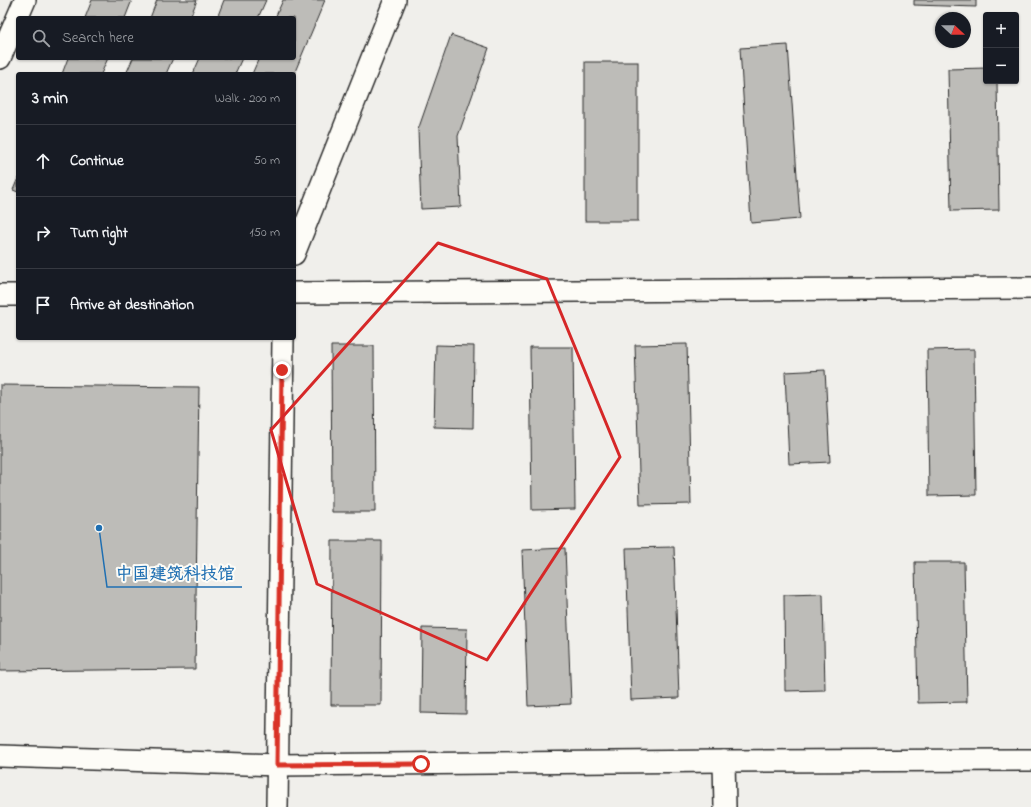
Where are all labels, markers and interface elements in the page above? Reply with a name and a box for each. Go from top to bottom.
north arrow [935,12,971,48]
map controls [983,12,1019,84]
button: + [983,12,1019,48]
search box [16,16,296,60]
icon: search [30,27,52,49]
text: Search here [62,27,134,49]
button: − [983,48,1019,84]
text: 3 min [32,86,68,111]
text: Walk · 200 m [215,89,280,108]
icon: ahead [32,150,54,172]
text: Continue [70,150,124,172]
text: 50 m [254,151,280,170]
icon: right [32,222,54,244]
text: Turn right [70,222,128,244]
text: 150 m [249,223,280,242]
icon: arrive [32,294,54,316]
text: Arrive at destination [70,294,194,316]
route end [273,361,291,379]
callout: 中国建筑科技馆 [107,558,242,587]
text: 中国建筑科技馆 [116,562,235,587]
route start [412,755,430,773]

